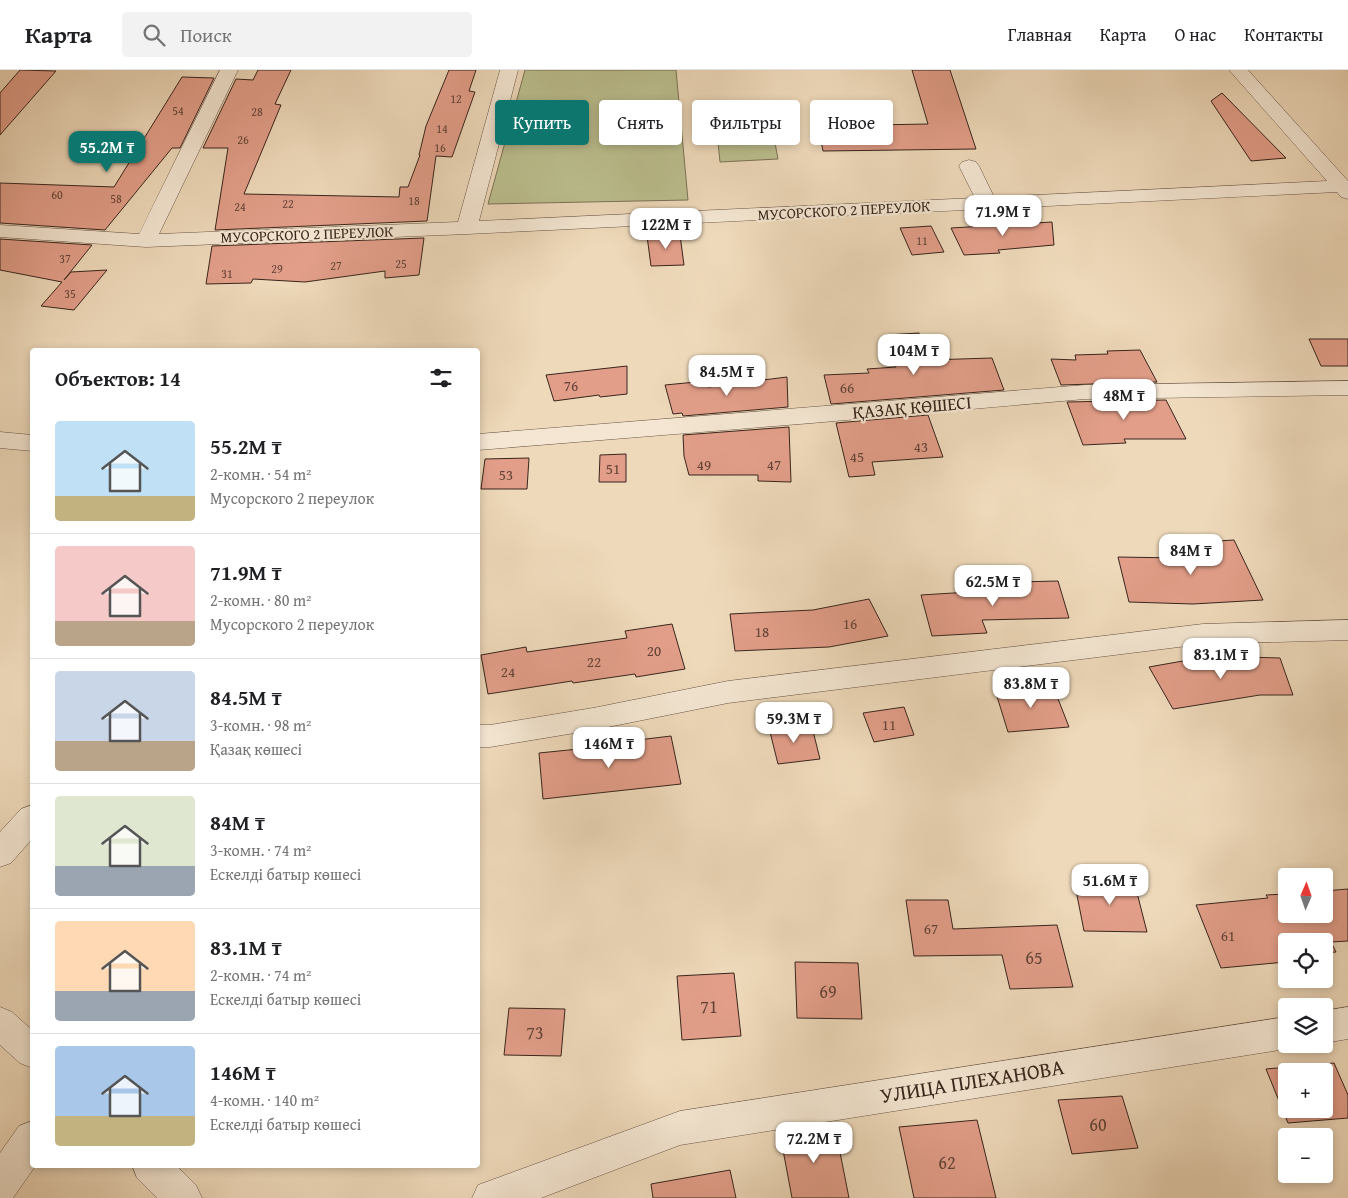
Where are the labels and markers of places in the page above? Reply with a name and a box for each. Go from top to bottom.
pin: 55.2M ₸ [61,131,153,173]
pin: 71.9M ₸ [957,194,1049,237]
pin: 122M ₸ [625,208,707,250]
pin: 104M ₸ [873,334,955,376]
pin: 84.5M ₸ [681,354,773,397]
pin: 48M ₸ [1089,378,1159,421]
pin: 84M ₸ [1156,534,1226,576]
pin: 62.5M ₸ [947,564,1039,607]
pin: 83.1M ₸ [1175,638,1267,680]
pin: 83.8M ₸ [985,666,1077,709]
pin: 59.3M ₸ [748,702,840,744]
pin: 146M ₸ [568,726,650,769]
pin: 51.6M ₸ [1064,864,1156,906]
pin: 72.2M ₸ [768,1122,860,1164]

